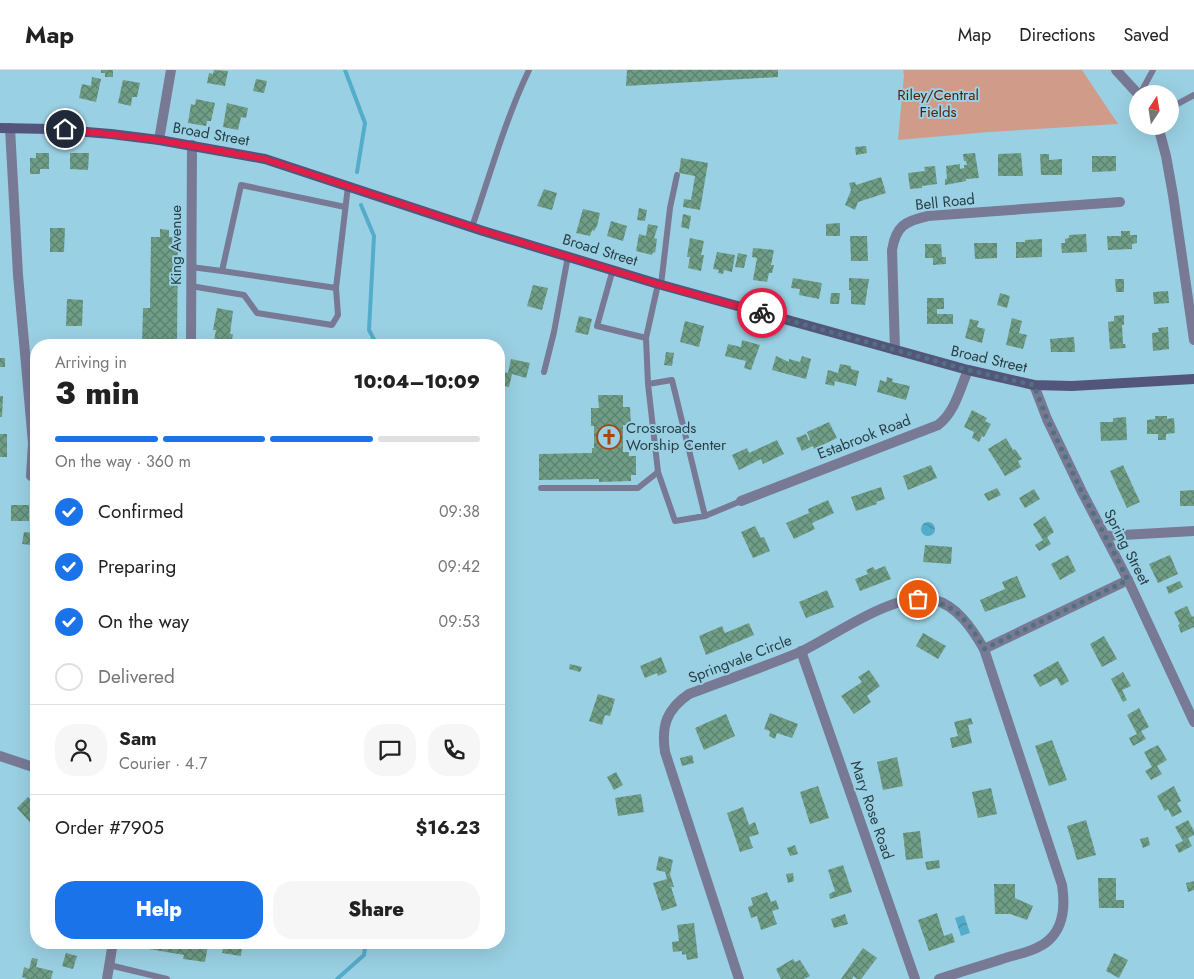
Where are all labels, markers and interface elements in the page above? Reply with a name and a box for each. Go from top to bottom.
text: Map [25,17,74,52]
text: Map [958,22,991,48]
text: Directions [1019,22,1095,48]
text: Saved [1123,22,1169,48]
park label: Riley/Central Fields [897,84,979,123]
north arrow [1129,85,1179,135]
map controls [1129,85,1179,135]
pin [44,108,86,150]
icon: home [51,115,79,143]
street label: Broad Street [171,116,251,152]
street label: Bell Road [914,188,976,216]
street label: King Avenue [165,205,187,285]
street label: Broad Street [560,228,641,272]
courier [737,288,787,338]
icon: bike [748,299,776,327]
street label: Broad Street [949,340,1030,379]
text: Arriving in [55,351,127,374]
text: 10:04–10:09 [353,368,480,395]
text: 3 min [55,370,140,416]
street label: Estabrook Road [814,409,914,465]
place label: Crossroads Worship Center [626,417,727,456]
church icon: Crossroads Worship Center [596,424,622,450]
text: On the way · 360 m [55,450,191,473]
icon: check [55,498,83,526]
text: Confirmed [98,498,184,525]
text: 09:38 [439,500,480,523]
street label: Spring Street [1098,505,1156,589]
icon: check [55,553,83,581]
text: Preparing [98,553,176,580]
text: 09:42 [438,555,480,578]
pin [897,578,939,620]
icon: bag [904,585,932,613]
icon: check [55,608,83,636]
text: On the way [98,608,189,635]
text: 09:53 [439,610,480,633]
street label: Springvale Circle [685,629,795,689]
text: Delivered [98,663,175,690]
button: person [55,724,107,776]
button: chat [364,724,416,776]
button: phone [428,724,480,776]
text: Sam [119,725,157,752]
text: Courier · 4.7 [119,752,207,775]
street label: Mary Rose Road [845,758,899,862]
text: Order #7905 [55,814,164,841]
text: $16.23 [415,814,480,841]
button: Help [55,881,263,939]
button: Share [273,881,480,939]

